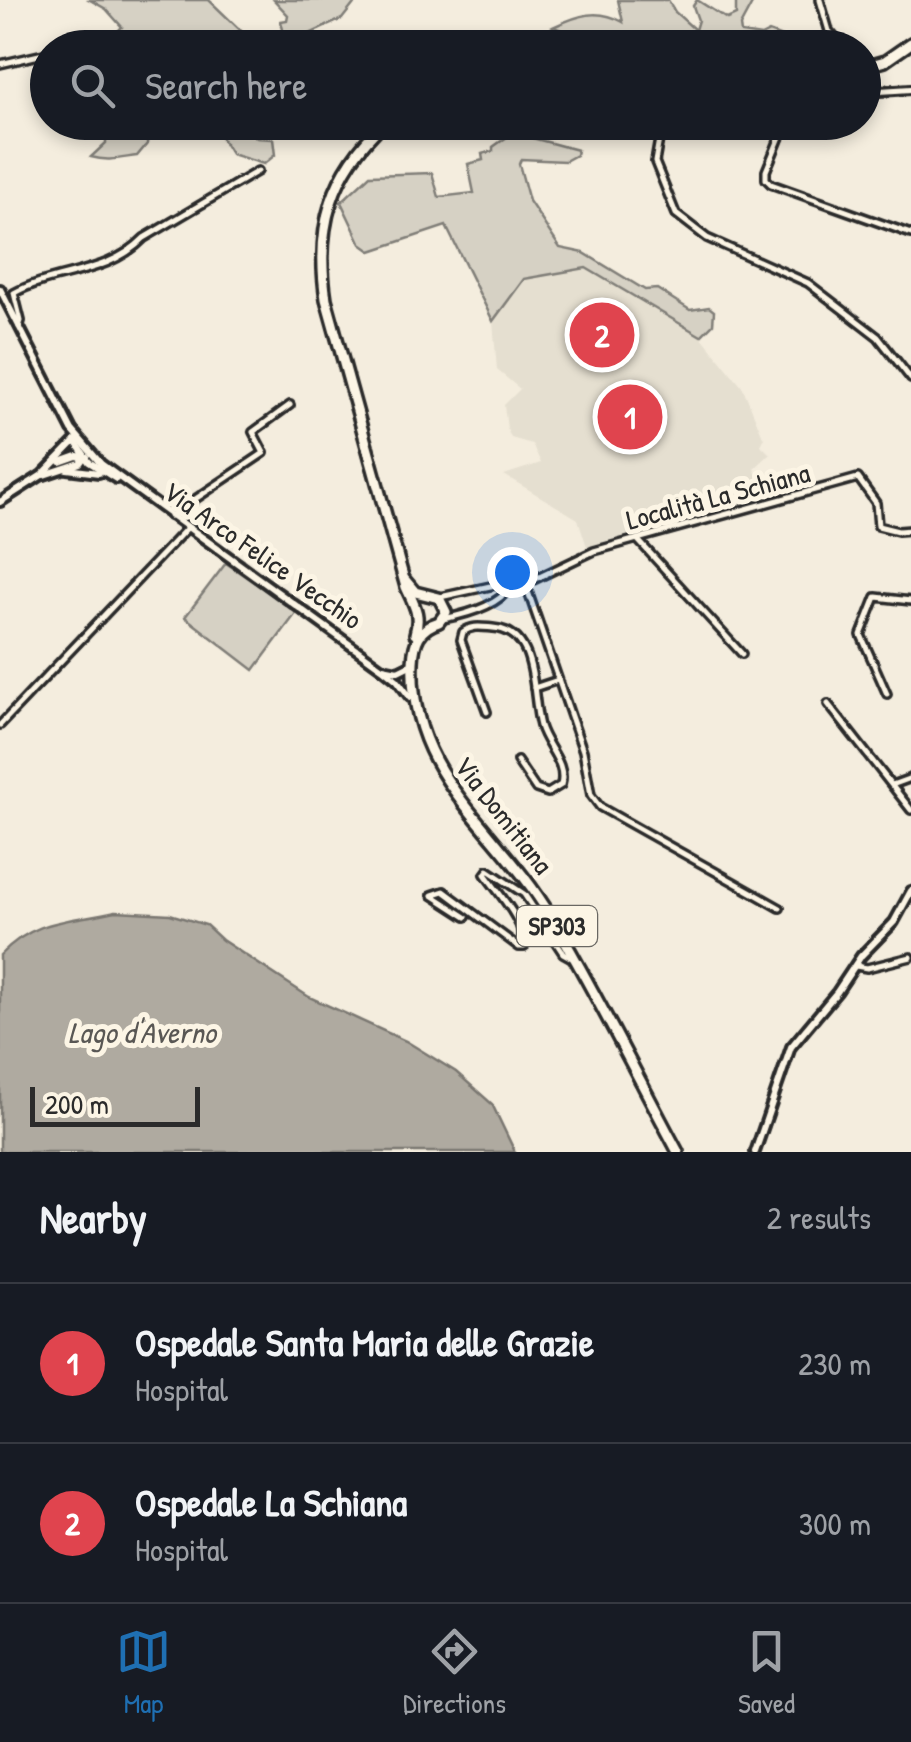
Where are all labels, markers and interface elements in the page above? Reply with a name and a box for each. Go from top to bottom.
search box [30,30,881,140]
icon: search [65,58,120,113]
text: Search here [145,59,307,111]
pin: 2 [570,298,634,372]
pin: 1 [598,380,662,454]
street label: Località La Schiana [622,453,814,539]
street label: Via Arco Felice Vecchio [156,472,370,638]
your location [487,547,538,598]
street label: Via Domitiana [446,748,562,882]
road number: SP303 [517,906,597,946]
water label: Lago d'Averno [68,1012,218,1053]
scale bar [30,1082,200,1126]
text: 200 m [45,1085,109,1123]
text: Nearby [40,1189,147,1246]
text: 2 results [767,1196,871,1239]
text: Ospedale Santa Maria delle Grazie [135,1316,594,1368]
text: 1 [67,1342,78,1385]
text: 230 m [798,1342,871,1385]
text: Hospital [135,1368,228,1411]
text: Ospedale La Schiana [135,1476,407,1528]
text: 2 [65,1502,80,1545]
text: 300 m [799,1502,871,1545]
text: Hospital [135,1528,228,1571]
tab: Map [116,1624,171,1722]
tab: Directions [403,1624,506,1722]
tab: Saved [738,1624,795,1722]

